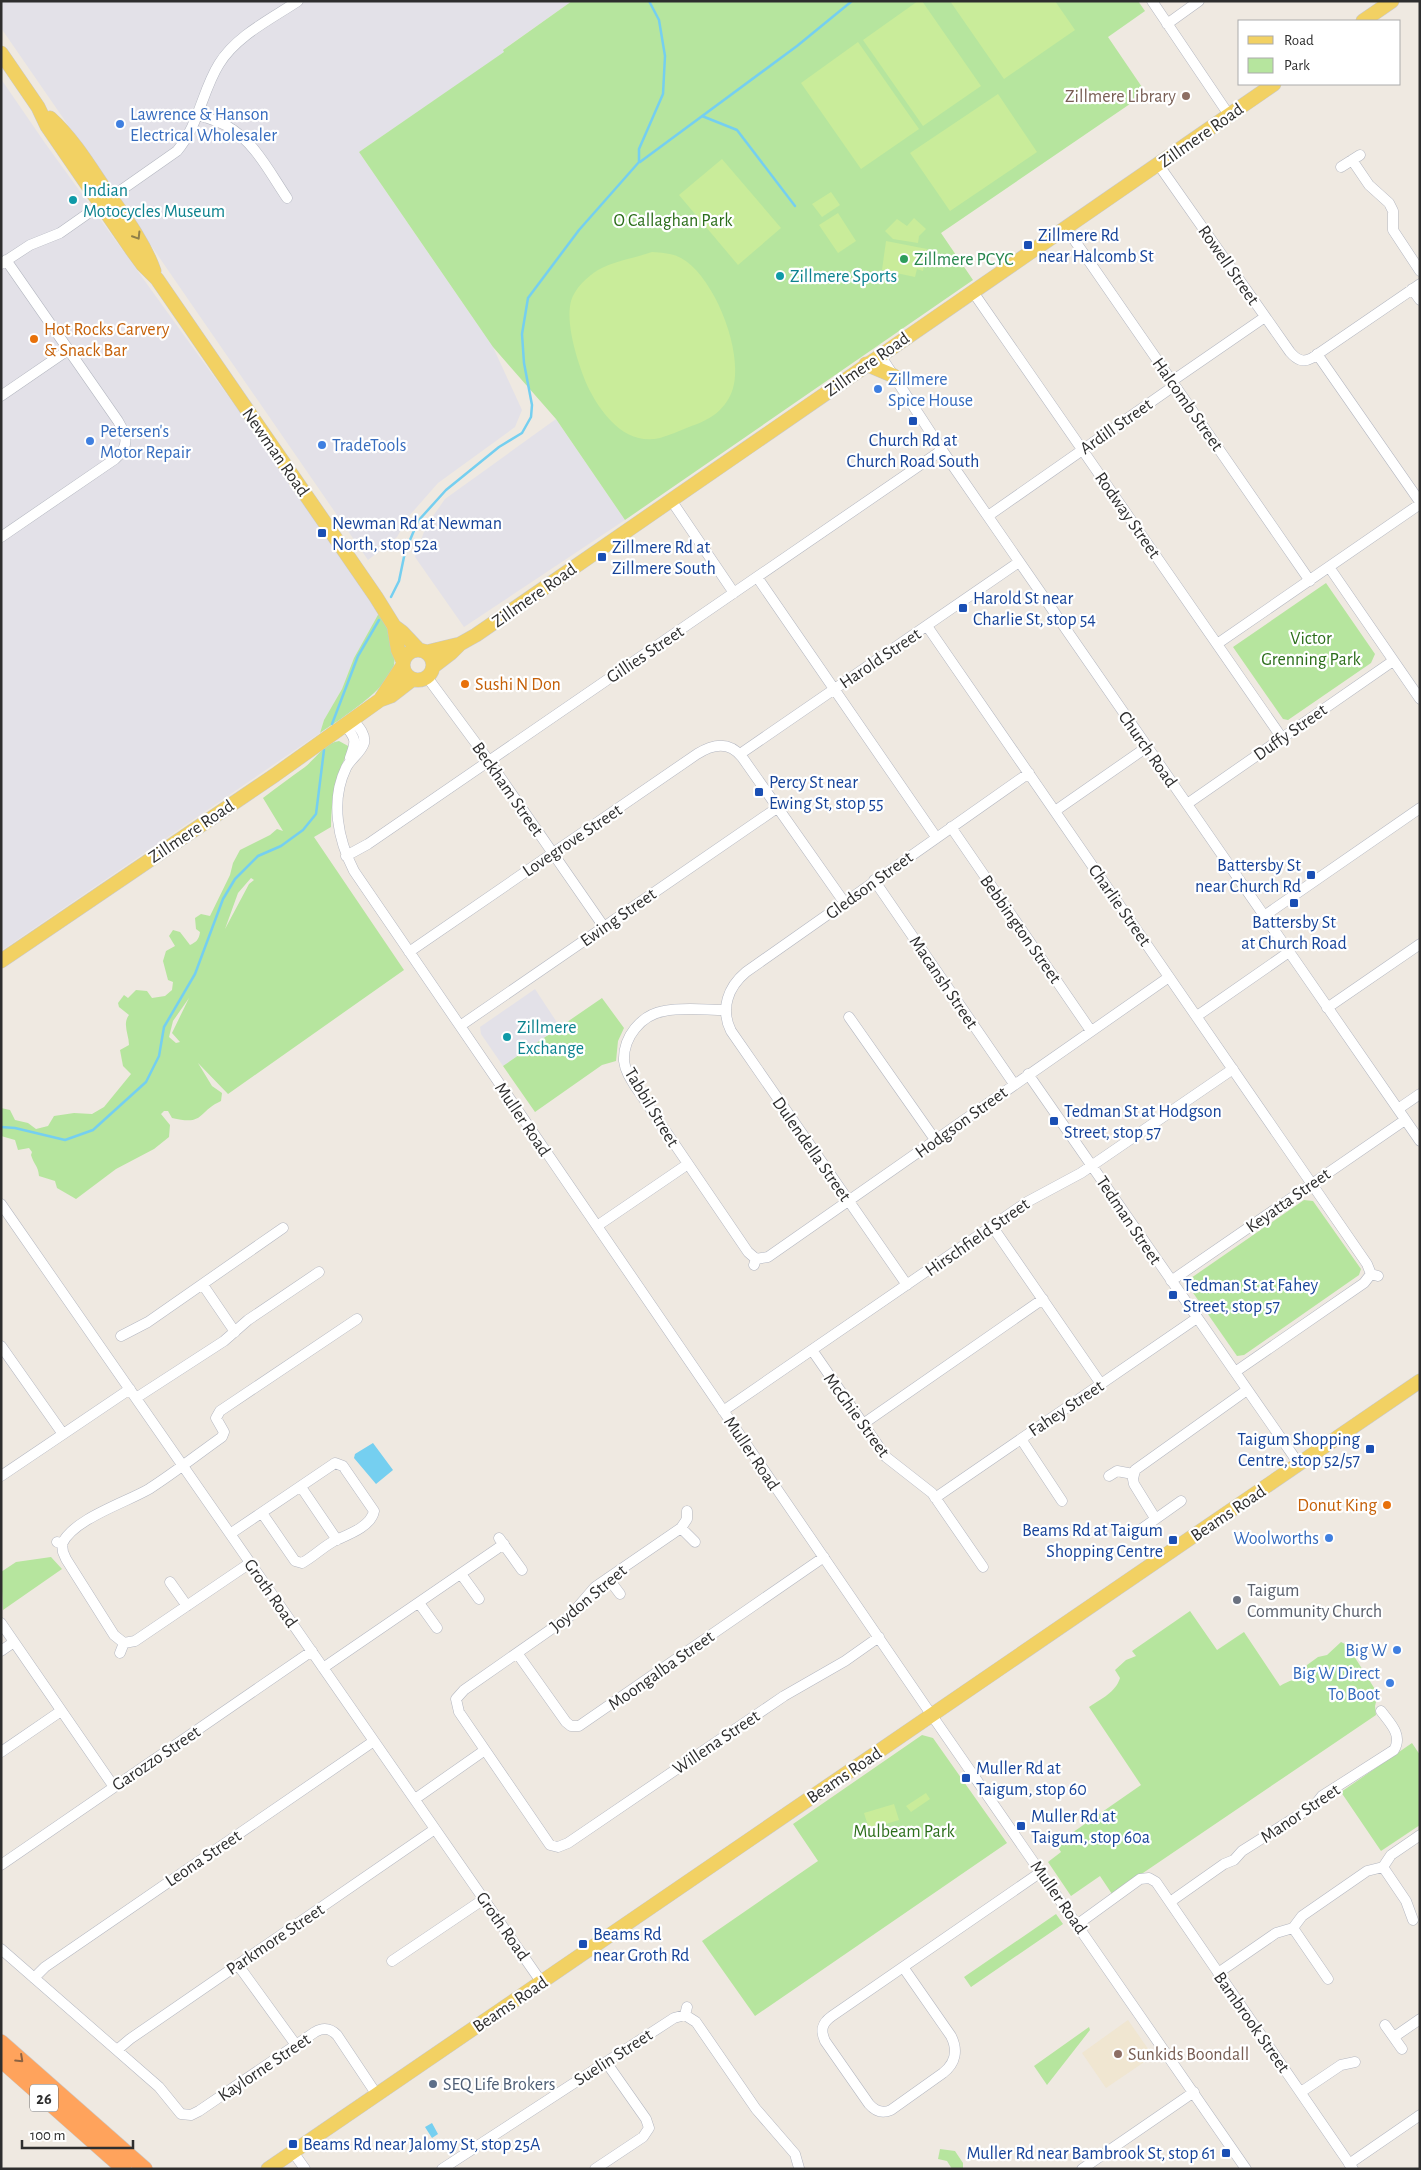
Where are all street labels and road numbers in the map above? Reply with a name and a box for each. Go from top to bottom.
street label: Zillmere Road [1156,100,1247,171]
street label: Rowell Street [1194,223,1262,309]
street label: Zillmere Road [822,329,913,400]
street label: Halcomb Street [1148,355,1226,455]
street label: Ardill Street [1077,395,1156,458]
street label: Newman Road [238,405,312,500]
street label: Rodway Street [1091,469,1164,562]
street label: Zillmere Road [489,560,580,631]
street label: Gillies Street [604,622,688,687]
street label: Harold Street [837,625,925,693]
street label: Duffy Street [1251,701,1331,765]
street label: Church Road [1114,708,1180,791]
street label: Beckham Street [468,739,546,840]
street label: Zillmere Road [146,797,237,867]
street label: Lovegrove Street [520,801,626,881]
street label: Gledson Street [823,848,917,923]
street label: Charlie Street [1085,861,1154,950]
street label: Bebbington Street [976,872,1064,987]
street label: Ewing Street [577,885,660,950]
street label: Macansh Street [906,933,981,1033]
street label: Tabbil Street [621,1065,682,1150]
street label: Muller Road [491,1079,553,1160]
street label: Hodgson Street [912,1083,1011,1162]
street label: Dulendella Street [769,1094,854,1205]
street label: Keyatta Street [1243,1165,1334,1236]
street label: Tedman Street [1092,1173,1164,1268]
street label: Hirschfield Street [922,1195,1033,1280]
street label: McGhie Street [820,1370,893,1461]
street label: Fahey Street [1026,1377,1108,1440]
street label: Muller Road [720,1413,782,1494]
street label: Beams Road [1188,1482,1269,1545]
street label: Groth Road [240,1556,300,1631]
street label: Joydon Street [547,1562,631,1636]
street label: Moongalba Street [605,1628,718,1714]
street label: Willena Street [670,1707,763,1778]
street label: Garozzo Street [109,1723,204,1795]
street label: Beams Road [804,1744,885,1807]
street label: Manor Street [1258,1781,1344,1847]
street label: Leona Street [162,1827,245,1891]
street label: Muller Road [1026,1858,1090,1937]
street label: Groth Road [472,1889,532,1964]
street label: Parkmore Street [223,1900,328,1979]
street label: Bambrook Street [1210,1969,1293,2076]
street label: Beams Road [470,1973,551,2036]
street label: Suelin Street [571,2026,656,2090]
street label: Kaylorne Street [215,2030,314,2105]
road number: 26 [30,2084,58,2112]

